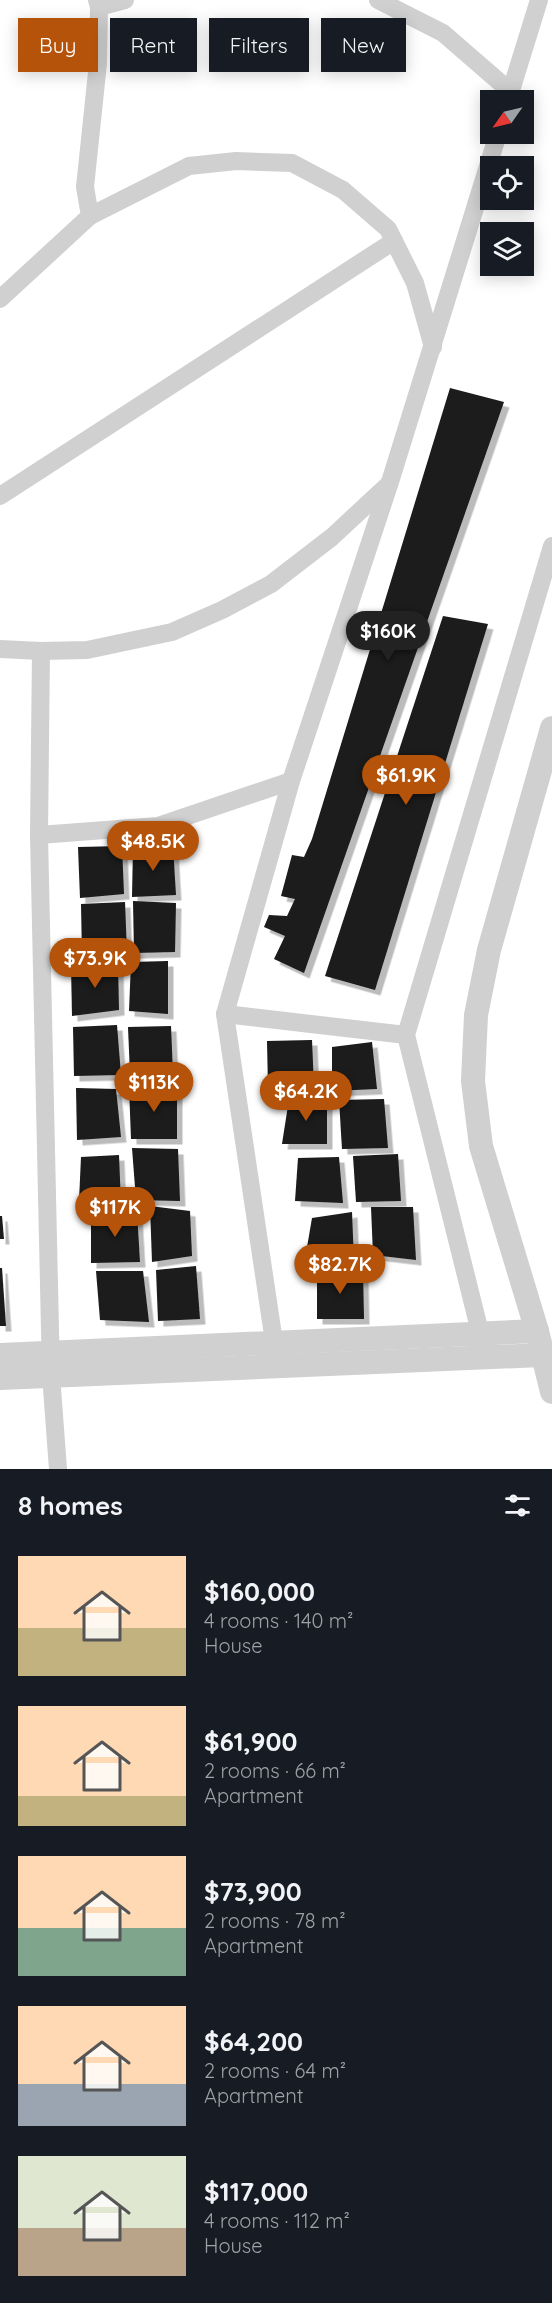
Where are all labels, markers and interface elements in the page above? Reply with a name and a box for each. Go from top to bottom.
chip: Buy [18,18,98,72]
chip: Rent [110,18,197,72]
chip: Filters [209,18,309,72]
chip: New [321,18,406,72]
north arrow [480,90,534,144]
map controls [480,90,534,276]
button: locate [480,156,534,210]
button: layers [480,222,534,276]
pin: $160K [346,611,430,662]
text: $160K [360,618,416,643]
pin: $61.9K [357,755,455,806]
text: $61.9K [376,762,436,787]
pin: $48.5K [104,821,202,872]
text: $48.5K [121,828,185,853]
pin: $73.9K [46,938,144,989]
text: $73.9K [63,945,127,970]
pin: $113K [112,1062,196,1113]
text: $113K [128,1069,180,1094]
pin: $64.2K [257,1071,355,1122]
text: $64.2K [274,1078,338,1103]
pin: $117K [73,1187,157,1238]
text: $117K [89,1194,141,1219]
pin: $82.7K [291,1244,389,1295]
text: $82.7K [308,1251,372,1276]
text: 8 homes [18,1489,123,1522]
icon: filters [501,1489,534,1522]
text: $160,000 [204,1575,315,1608]
icon: home [66,1580,138,1652]
text: 4 rooms · 140 m² [204,1608,353,1633]
text: House [204,1633,263,1658]
text: $61,900 [204,1725,297,1758]
icon: home [66,1730,138,1802]
text: 2 rooms · 66 m² [204,1758,346,1783]
text: Apartment [204,1783,304,1808]
text: $73,900 [204,1875,302,1908]
icon: home [66,1880,138,1952]
text: 2 rooms · 78 m² [204,1908,346,1933]
text: Apartment [204,1933,304,1958]
text: $64,200 [204,2025,303,2058]
icon: home [66,2030,138,2102]
text: 2 rooms · 64 m² [204,2058,346,2083]
text: Apartment [204,2083,304,2108]
text: $117,000 [204,2175,308,2208]
icon: home [66,2180,138,2252]
text: 4 rooms · 112 m² [204,2208,350,2233]
text: House [204,2233,263,2258]

